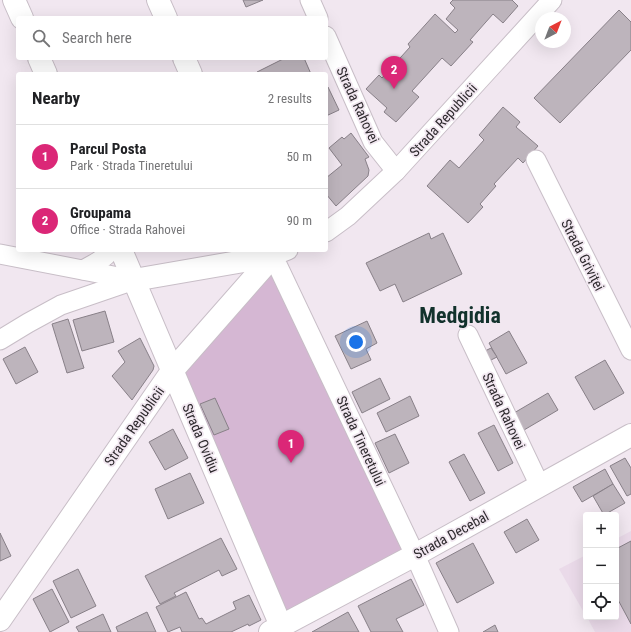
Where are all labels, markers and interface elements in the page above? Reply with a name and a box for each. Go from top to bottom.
north arrow [535,12,571,48]
search box [16,16,328,60]
icon: search [30,27,52,49]
text: Search here [62,29,132,47]
pin: 2 [381,56,407,89]
street label: Strada Rahovei [333,64,383,146]
street label: Strada Republicii [406,80,480,160]
text: Nearby [32,88,80,108]
text: 2 results [268,91,312,106]
text: Parcul Posta [70,140,146,158]
text: 1 [42,149,48,164]
text: 50 m [286,149,312,164]
text: Park · Strada Tineretului [70,158,193,173]
text: Groupama [70,204,131,222]
text: 2 [42,213,48,228]
text: 90 m [286,213,312,228]
street label: Strada Griviței [557,217,608,294]
text: Office · Strada Rahovei [70,222,185,237]
district label: Medgidia [419,303,501,328]
your location [346,332,366,352]
street label: Strada Rahovei [479,370,529,452]
street label: Strada Republicii [101,383,167,469]
street label: Strada Tineretului [333,394,389,488]
street label: Strada Ovidiu [179,401,223,475]
pin: 1 [278,430,304,463]
street label: Strada Decebal [411,508,491,562]
map controls [583,512,619,620]
button: + [583,512,619,548]
button: − [583,548,619,584]
button: locate [583,584,619,620]

